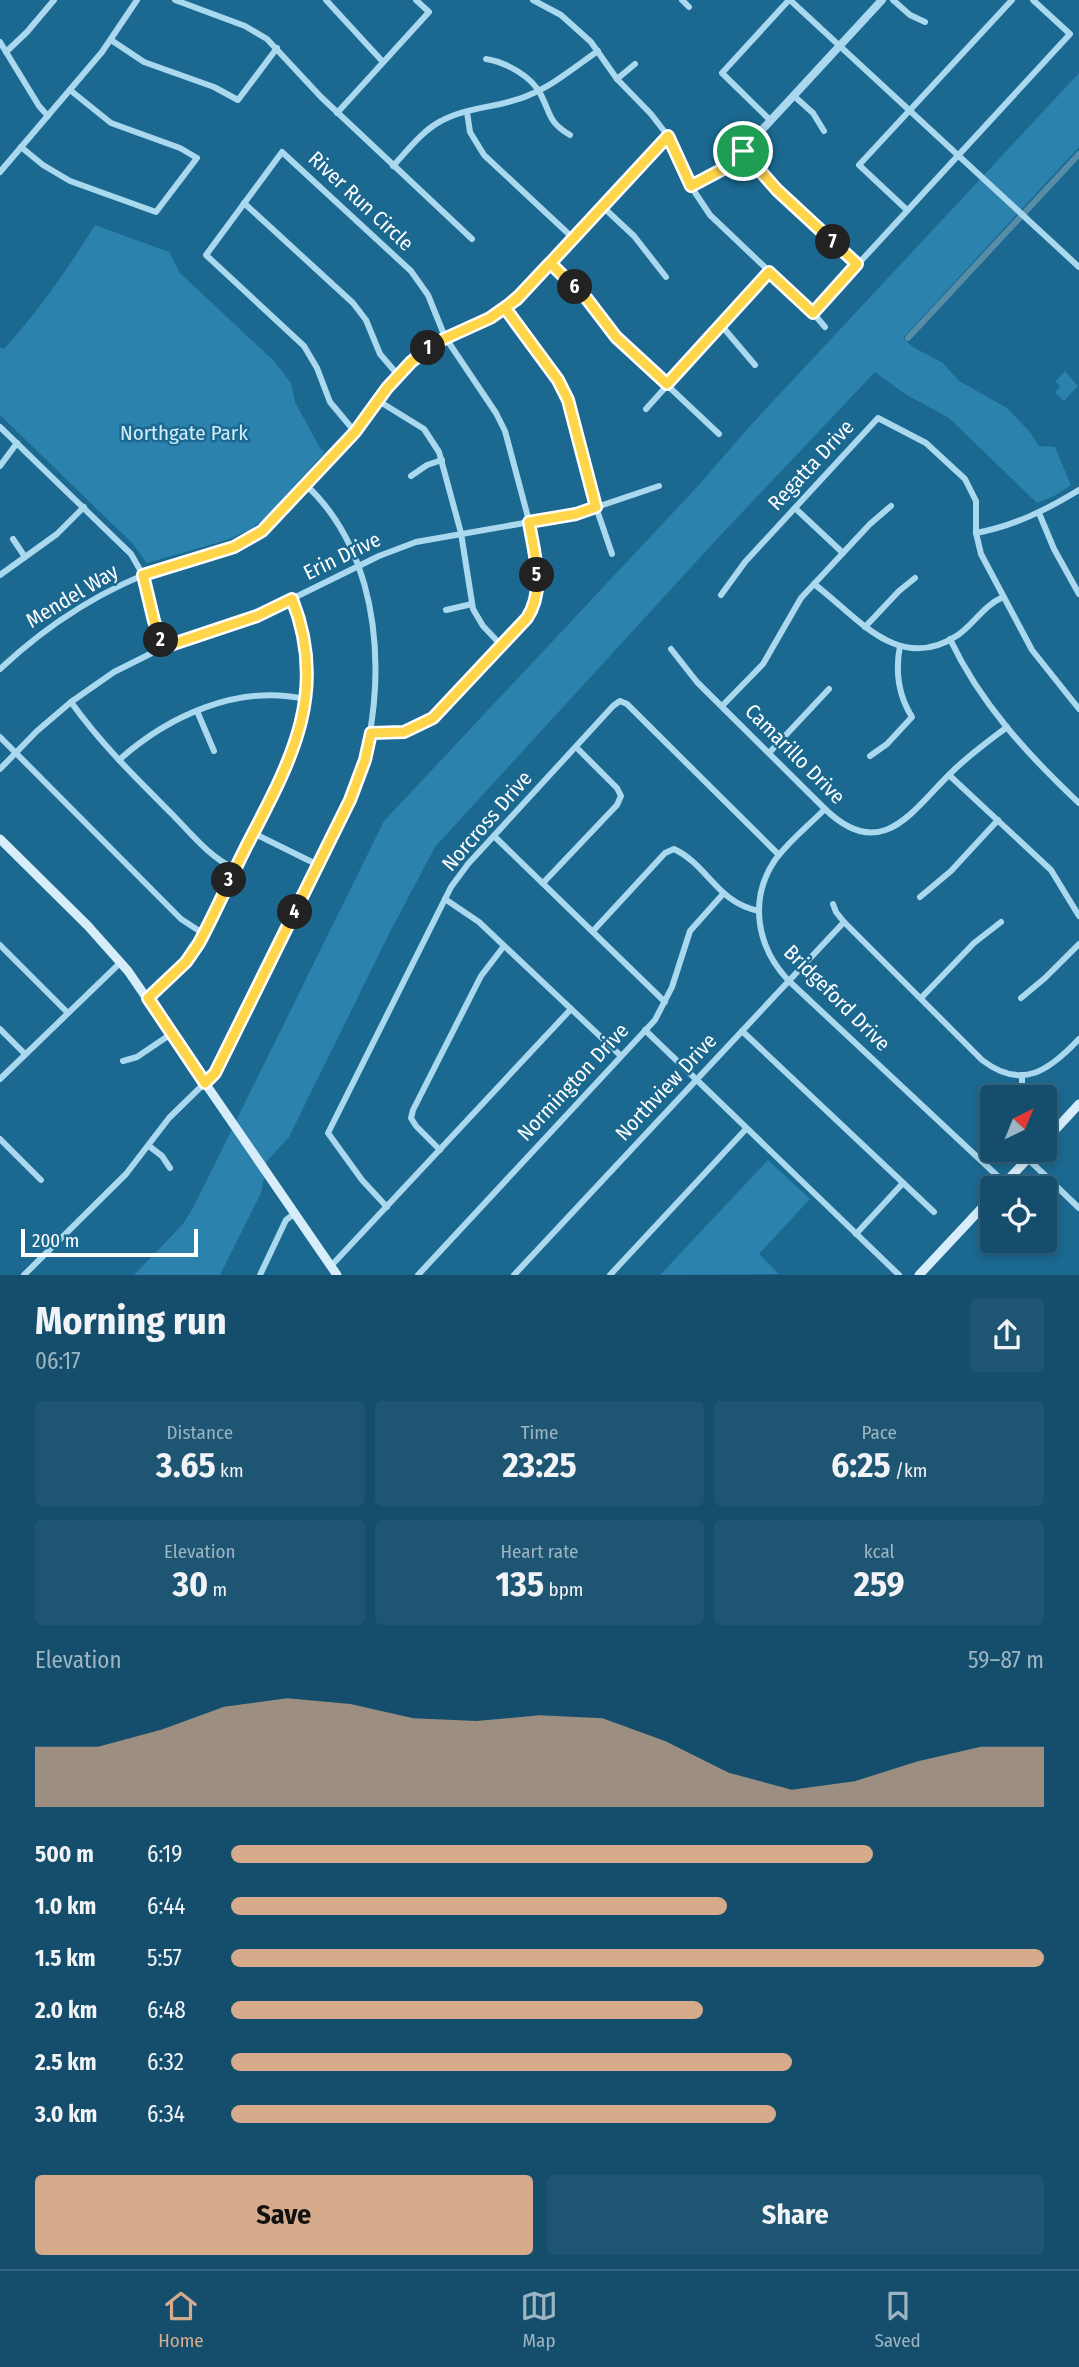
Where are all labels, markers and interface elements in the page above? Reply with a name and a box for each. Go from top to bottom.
pin [713,121,773,181]
icon: arrive [724,132,762,170]
street label: River Run Circle [303,146,419,256]
pin: 7 [816,224,850,260]
text: 7 [828,230,837,253]
pin: 6 [558,270,592,304]
text: 6 [570,275,579,298]
pin: 1 [410,330,446,366]
text: 1 [423,336,432,359]
street label: Regatta Drive [762,414,860,516]
park label: Northgate Park [120,420,248,446]
street label: Erin Drive [299,526,385,586]
street label: Mendel Way [21,558,123,634]
pin: 5 [520,558,554,592]
text: 5 [532,563,541,586]
pin: 2 [144,622,178,658]
text: 2 [156,628,165,651]
street label: Camarillo Drive [739,698,851,810]
street label: Norcross Drive [436,766,538,876]
pin: 3 [212,862,246,898]
text: 3 [224,868,233,891]
pin: 4 [278,894,312,930]
text: 4 [290,900,299,923]
street label: Bridgeford Drive [778,939,896,1057]
street label: Normington Drive [512,1018,634,1146]
street label: Northview Drive [610,1028,722,1146]
north arrow [980,1085,1057,1162]
map controls [980,1085,1057,1253]
button: locate [980,1176,1057,1253]
scale bar [21,1226,198,1258]
text: 200 m [32,1229,79,1252]
text: Morning run [35,1298,227,1344]
button: share [970,1298,1044,1372]
text: 06:17 [35,1347,81,1375]
text: Distance [167,1421,233,1444]
text: Time [521,1421,558,1444]
text: Pace [861,1421,897,1444]
text: 3.65 [156,1444,216,1486]
text: 23:25 [502,1444,577,1486]
text: 6:25 [831,1444,891,1486]
text: km [216,1459,244,1482]
text: /km [891,1459,927,1482]
text: Elevation [164,1540,236,1563]
text: Heart rate [500,1540,579,1563]
text: kcal [864,1540,895,1563]
text: 30 [172,1563,208,1605]
text: 135 [496,1563,544,1605]
text: 259 [854,1563,905,1605]
text: m [208,1578,227,1601]
text: bpm [544,1578,583,1601]
text: Elevation [35,1646,122,1674]
text: 59–87 m [968,1646,1044,1674]
text: 500 m [35,1840,94,1868]
text: 6:19 [147,1840,183,1868]
text: 1.0 km [35,1892,96,1920]
text: 6:44 [147,1892,185,1920]
text: 1.5 km [35,1944,96,1972]
text: 5:57 [147,1944,182,1972]
text: 2.0 km [35,1996,97,2024]
text: 6:48 [147,1996,186,2024]
text: 2.5 km [35,2048,96,2076]
text: 6:32 [147,2048,184,2076]
text: 3.0 km [35,2100,97,2128]
text: 6:34 [147,2100,185,2128]
button: Save [35,2175,533,2255]
button: Share [547,2175,1044,2255]
tab: Home [158,2287,204,2352]
tab: Map [520,2287,558,2352]
tab: Saved [874,2287,921,2352]

